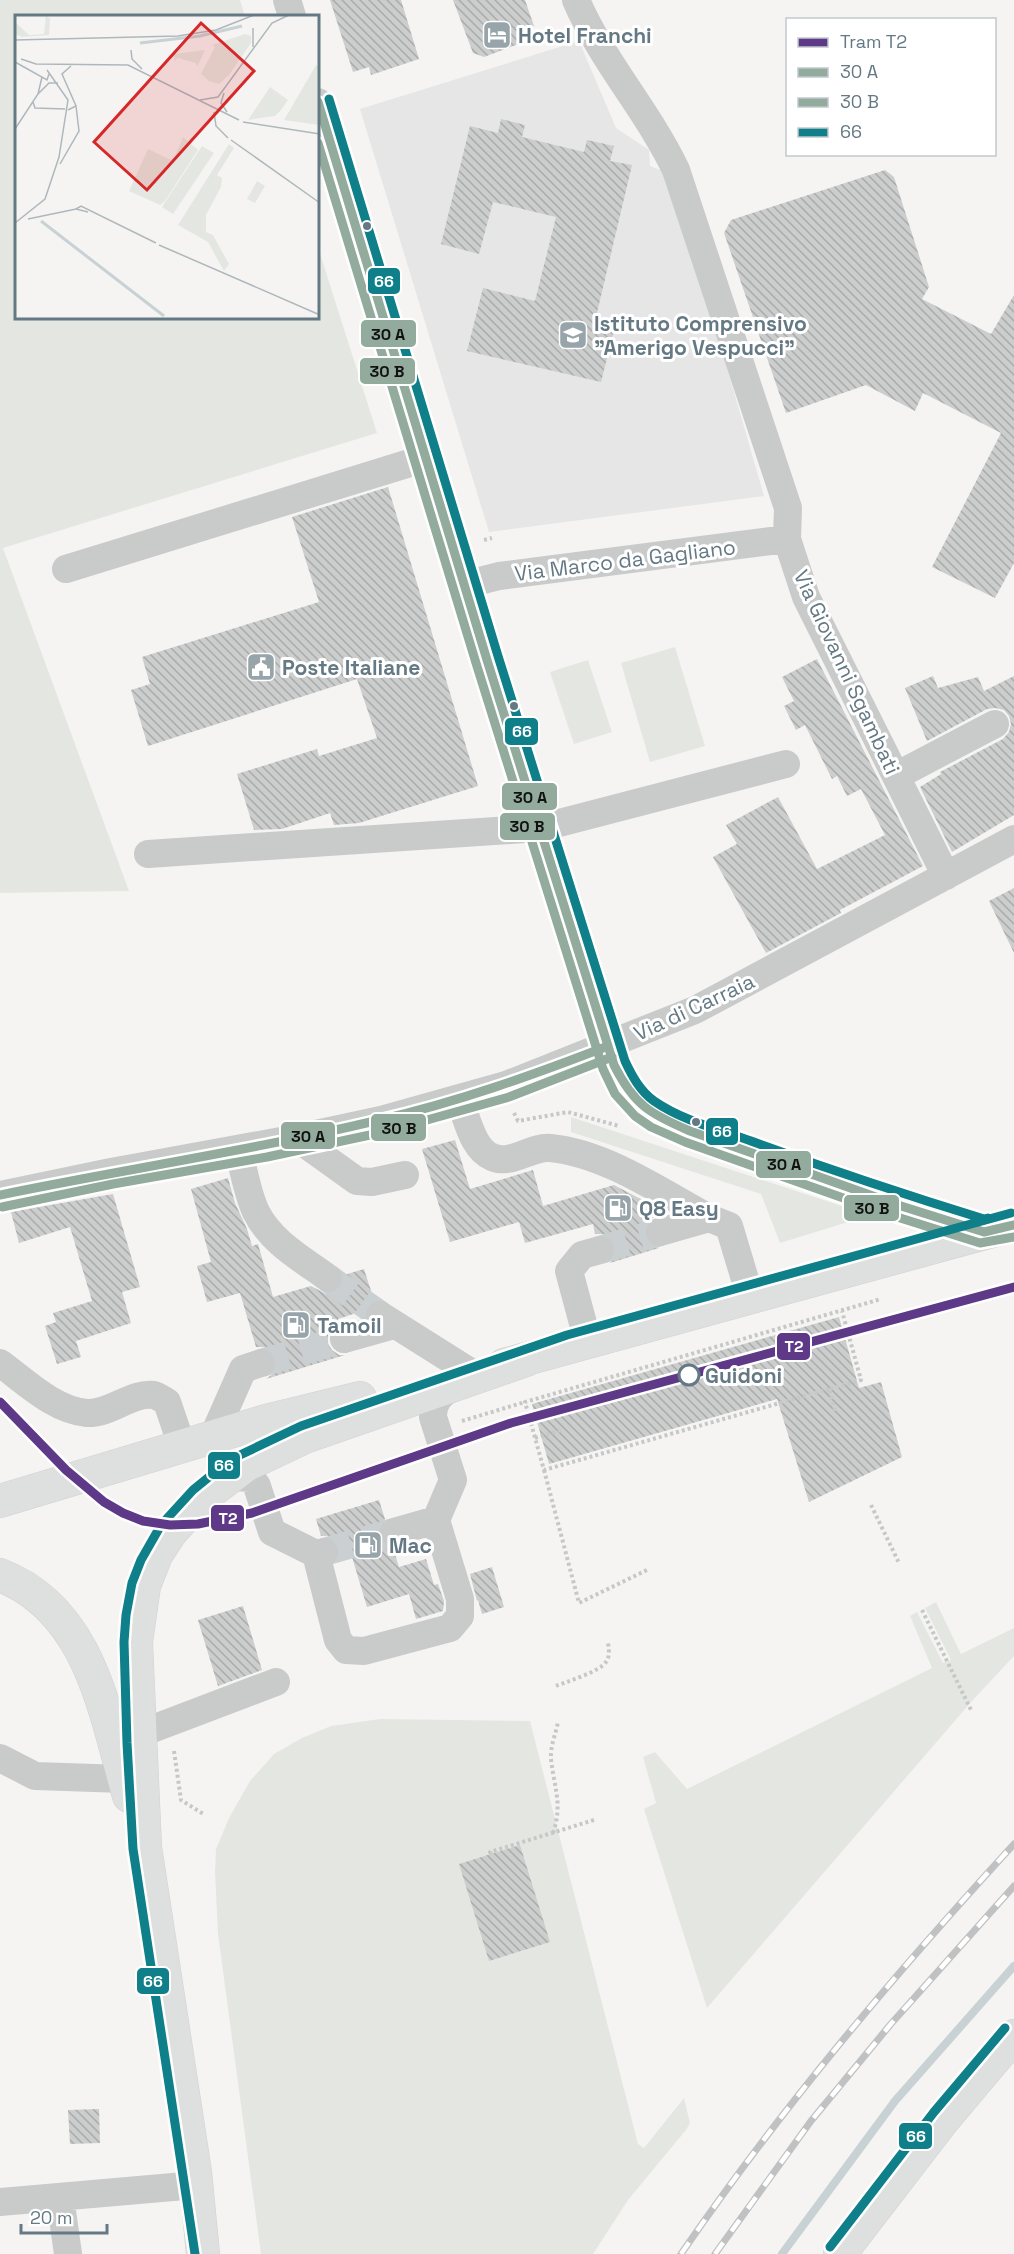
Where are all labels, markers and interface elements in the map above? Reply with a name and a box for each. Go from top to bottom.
inset map [15,15,320,320]
legend [786,18,996,156]
hotel icon: Hotel Franchi [481,19,513,51]
place label: Hotel Franchi [518,22,652,49]
text: Tram T2 [840,30,907,53]
text: 30 A [840,60,878,83]
text: 30 B [840,90,879,113]
text: 66 [840,120,862,143]
unlabelled marker [361,220,373,232]
line badge: 66 [367,267,401,295]
text: 66 [374,271,394,292]
place label: Istituto Comprensivo "Amerigo Vespucci" [594,310,807,361]
line badge: 30 A [360,319,417,348]
school or university icon: Istituto Comprensivo "Amerigo Vespucci" [557,319,589,351]
text: 30 A [371,324,405,345]
line badge: 30 B [359,357,416,385]
text: 30 B [370,361,404,382]
street label: Via Marco da Gagliano [513,533,737,587]
street label: Via Giovanni Sgambati [788,565,906,779]
public building icon: Poste Italiane [245,651,277,683]
place label: Poste Italiane [282,654,420,681]
unlabelled marker [508,700,520,712]
line badge: 66 [504,717,539,746]
text: 66 [512,721,532,742]
line badge: 30 A [501,782,558,811]
text: 30 A [513,787,547,808]
line badge: 30 B [499,812,556,841]
text: 30 B [510,816,544,837]
street label: Via di Carraia [629,967,759,1047]
line badge: 30 B [370,1113,427,1142]
unlabelled marker [690,1116,702,1128]
line badge: 66 [705,1117,739,1146]
text: 30 B [382,1118,416,1139]
line badge: 30 A [280,1121,336,1150]
text: 66 [712,1121,732,1142]
text: 30 A [291,1126,325,1147]
line badge: 30 A [755,1150,812,1179]
text: 30 A [767,1154,801,1175]
fuel station icon: Q8 Easy [602,1192,634,1224]
line badge: 30 B [843,1194,900,1222]
place label: Q8 Easy [639,1195,719,1222]
text: 30 B [855,1198,889,1219]
fuel station icon: Tamoil [280,1309,312,1341]
place label: Tamoil [317,1312,382,1339]
line badge: T2 [776,1332,811,1361]
text: T2 [785,1336,803,1357]
place label: Guidoni [705,1362,782,1389]
marker: Guidoni [678,1364,700,1386]
line badge: 66 [207,1451,241,1480]
text: 66 [214,1455,234,1476]
line badge: T2 [210,1504,245,1532]
text: T2 [219,1508,237,1529]
fuel station icon: Mac [352,1529,384,1561]
place label: Mac [389,1532,432,1559]
line badge: 66 [136,1967,170,1995]
text: 66 [143,1971,163,1992]
line badge: 66 [898,2122,933,2150]
text: 66 [906,2126,926,2147]
scale bar [21,2197,106,2235]
text: 20 m [30,2206,73,2229]

